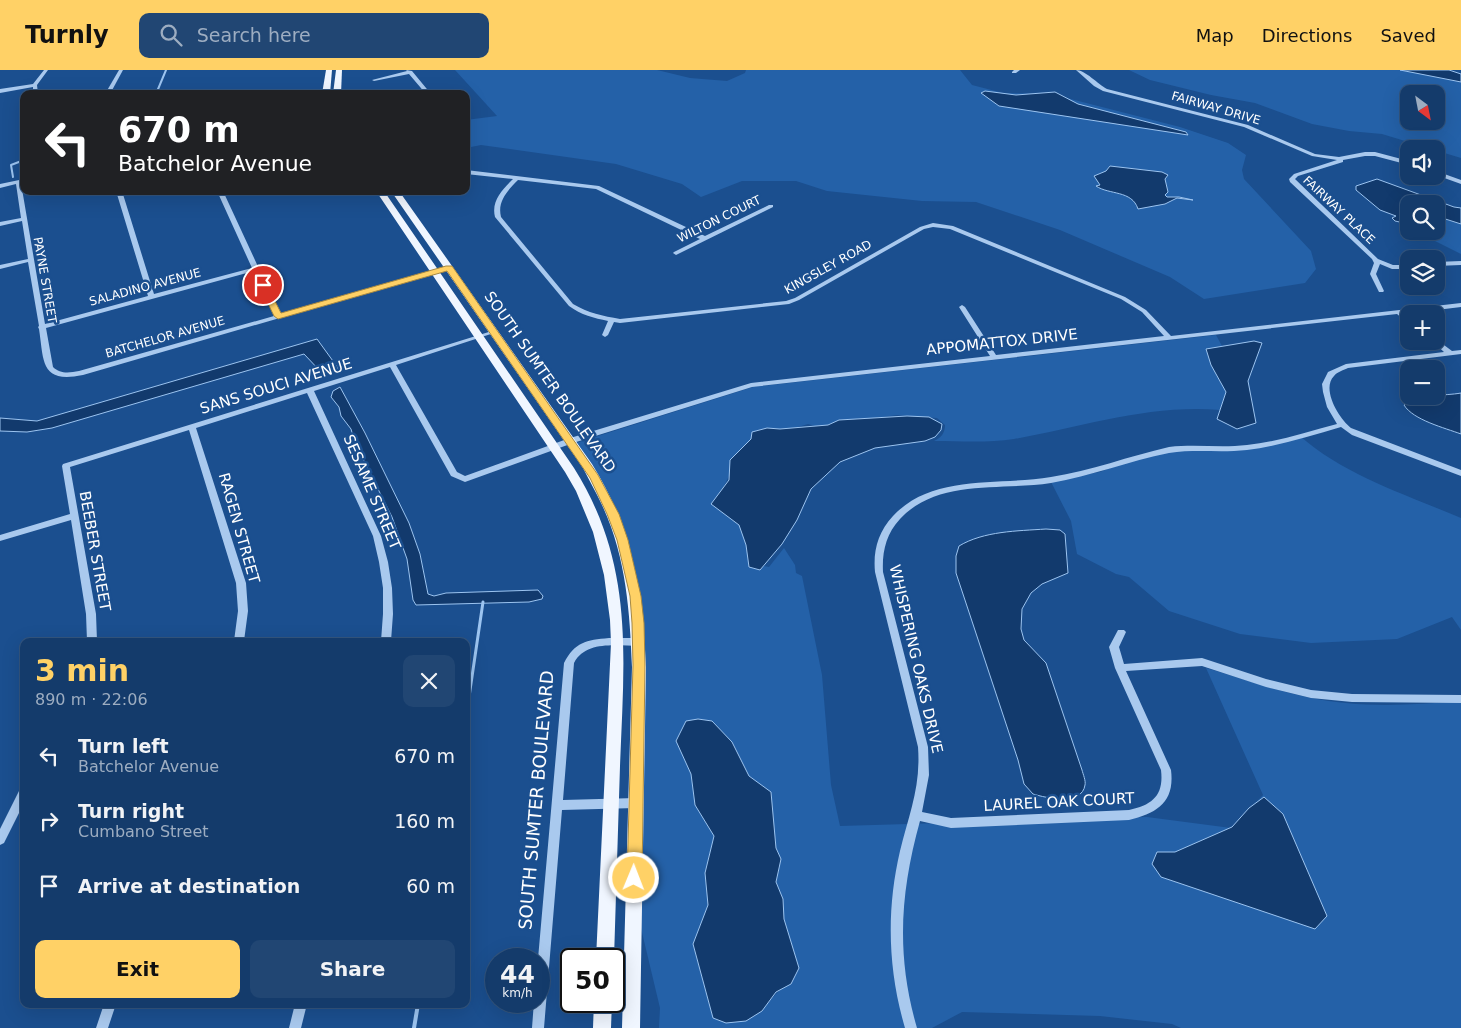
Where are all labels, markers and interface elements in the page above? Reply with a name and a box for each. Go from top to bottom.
search box [139,13,489,58]
text: Turnly [25,21,109,49]
icon: search [157,21,185,49]
text: Search here [197,24,311,46]
text: Map [1196,25,1234,46]
text: Directions [1262,25,1352,46]
text: Saved [1380,25,1436,46]
north arrow [1400,85,1445,130]
map controls [1400,85,1445,405]
street label: FAIRWAY DRIVE [1170,89,1262,127]
icon: left [35,110,100,175]
text: 670 m [118,110,240,150]
button: sound [1400,140,1445,185]
text: Batchelor Avenue [118,151,312,176]
street label: FAIRWAY PLACE [1300,173,1378,247]
street label: WILTON COURT [675,192,764,245]
button: search [1400,195,1445,240]
street label: PAYNE STREET [31,236,60,325]
street label: KINGSLEY ROAD [782,237,874,297]
button: layers [1400,250,1445,295]
pin [242,264,284,306]
street label: SALADINO AVENUE [88,265,202,309]
icon: arrive [249,271,277,299]
street label: SOUTH SUMTER BOULEVARD [480,288,620,476]
button: + [1400,305,1445,350]
street label: BATCHELOR AVENUE [104,313,226,361]
street label: APPOMATTOX DRIVE [925,325,1079,359]
street label: SANS SOUCI AVENUE [198,354,354,418]
button: − [1400,360,1445,405]
street label: SESAME STREET [340,432,405,553]
street label: RAGEN STREET [215,471,264,586]
street label: BEEBER STREET [76,490,115,613]
street label: WHISPERING OAKS DRIVE [886,563,946,755]
text: 3 min [35,653,129,688]
button: close [403,655,455,707]
street label: SOUTH SUMTER BOULEVARD [514,669,558,931]
text: 890 m · 22:06 [35,690,148,709]
text: Turn left [78,735,169,757]
icon: left [35,742,63,770]
text: 670 m [394,745,455,767]
text: Batchelor Avenue [78,757,219,776]
street label: LAUREL OAK COURT [983,789,1136,815]
text: Turn right [78,800,184,822]
icon: right [35,807,63,835]
text: 160 m [394,810,455,832]
text: Cumbano Street [78,822,209,841]
position arrow [607,851,659,903]
icon: arrive [35,872,63,900]
text: Arrive at destination [78,875,300,897]
text: 60 m [406,875,455,897]
button: Exit [35,940,240,998]
button: Share [250,940,455,998]
speed limit sign: 50 [560,948,625,1013]
text: 44 [500,960,535,989]
text: km/h [502,986,533,1000]

